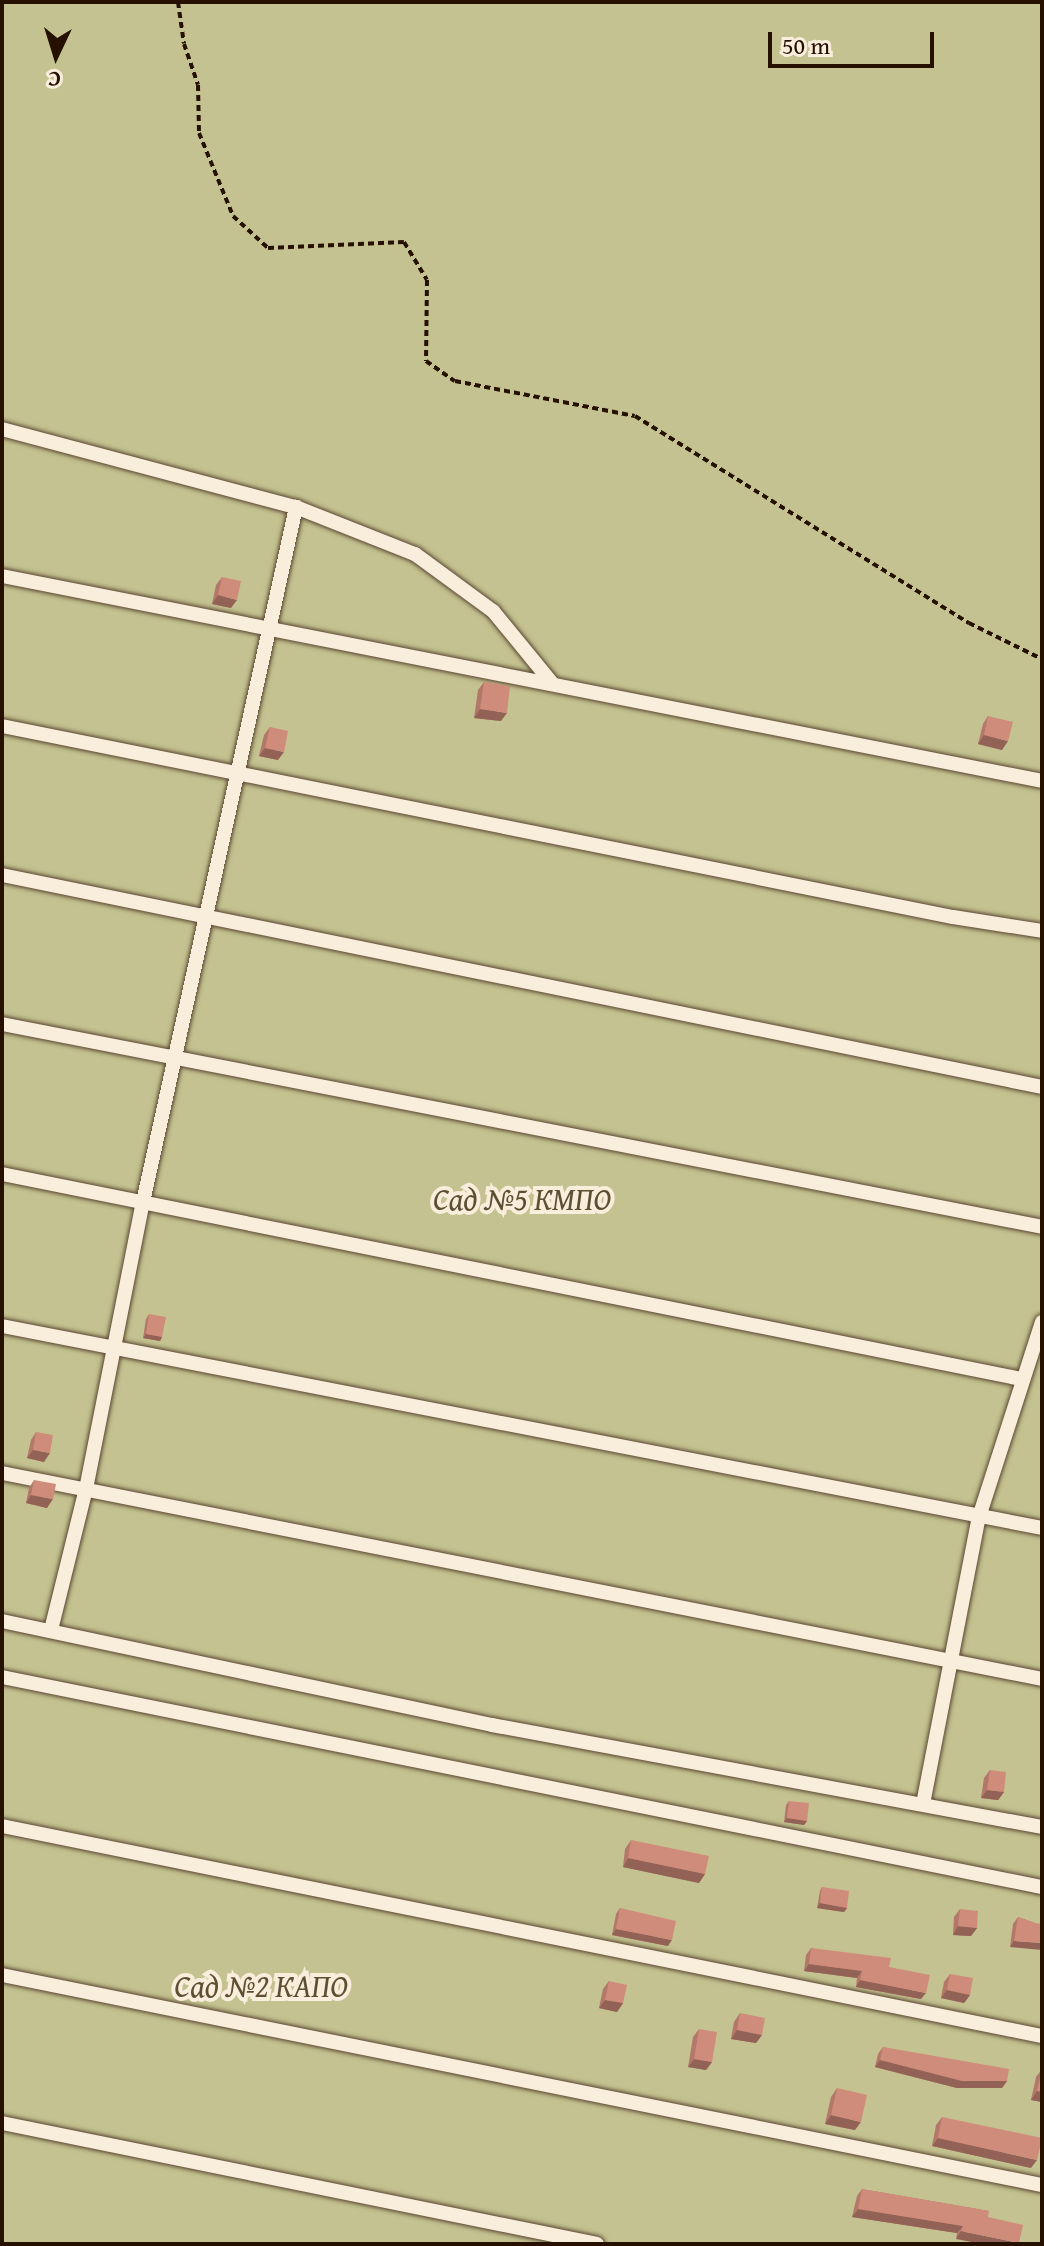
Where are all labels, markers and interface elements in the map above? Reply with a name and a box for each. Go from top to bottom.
north arrow [16,16,96,96]
scale bar [772,16,938,66]
text: 50 m [782,28,830,63]
text: С [47,64,62,96]
park label: Сад №5 КМПО [433,1180,611,1218]
park label: Сад №2 КАПО [174,1967,348,2005]

